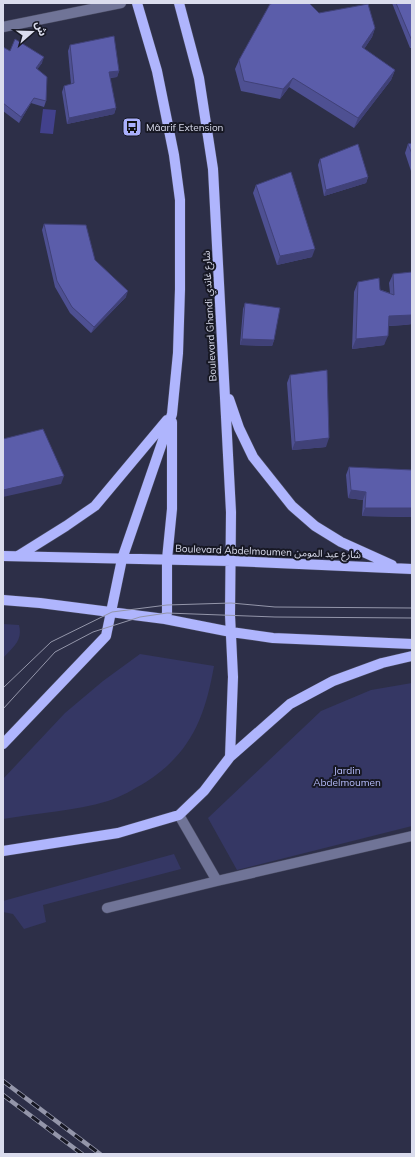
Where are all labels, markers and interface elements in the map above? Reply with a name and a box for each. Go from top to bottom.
north arrow [12,12,52,52]
text: ش [32,19,51,38]
bus stop icon: Mâarif Extension [121,116,143,138]
place label: Mâarif Extension [146,121,224,134]
street label: Boulevard Ghandi شارع غاندي [200,250,221,382]
street label: Boulevard Abdelmoumen شارع عبد المومن [175,542,361,562]
park label: Jardin Abdelmoumen [313,764,381,789]

